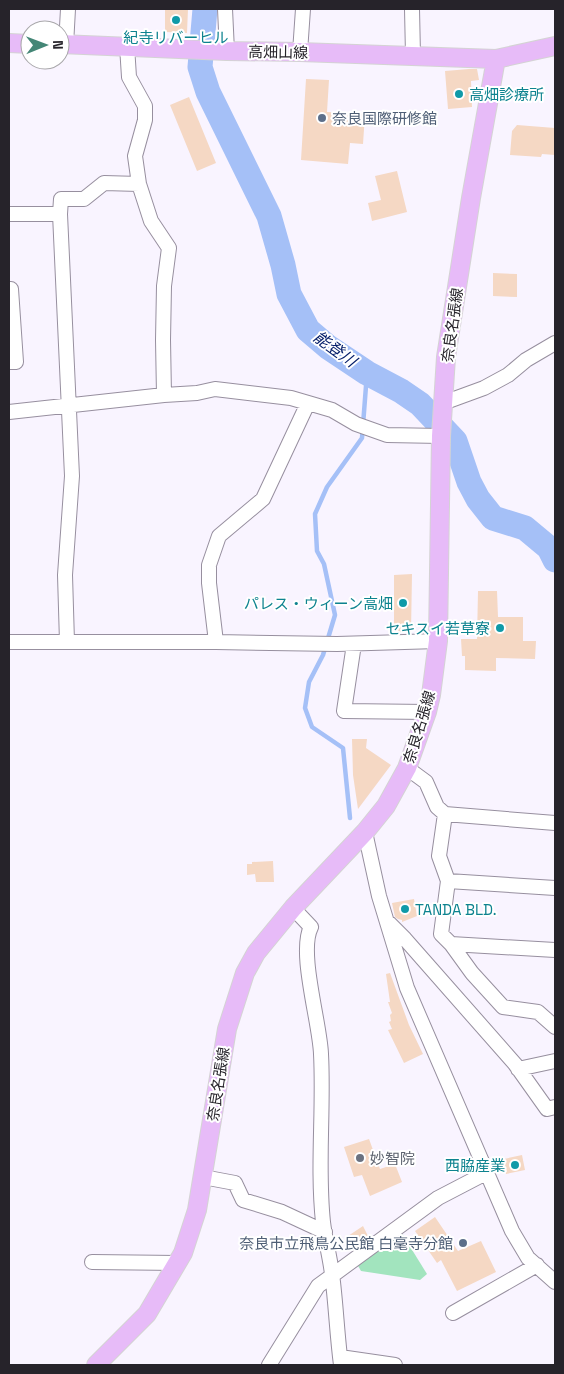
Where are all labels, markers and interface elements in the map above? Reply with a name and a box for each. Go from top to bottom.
marker: 紀寺リバーヒル [170,14,182,26]
north arrow [20,20,70,70]
place label: 紀寺リバーヒル [123,28,229,47]
text: N [49,40,67,50]
street label: 高畑山線 [248,42,308,62]
place label: 高畑診療所 [469,85,544,104]
marker: 高畑診療所 [453,88,465,100]
place label: 奈良国際研修館 [332,109,437,128]
marker: 奈良国際研修館 [316,112,328,124]
street label: 奈良名張線 [437,287,467,363]
water label: 能登川 [309,326,362,373]
place label: パレス・ウィーン高畑 [244,594,393,613]
marker: パレス・ウィーン高畑 [397,597,409,609]
place label: セキスイ若草寮 [385,619,490,638]
marker: セキスイ若草寮 [494,622,506,634]
street label: 奈良名張線 [399,688,439,766]
place label: TANDA BLD. [415,900,497,919]
marker: TANDA BLD. [399,903,411,915]
street label: 奈良名張線 [203,1045,233,1123]
place label: 妙智院 [370,1149,415,1168]
marker: 妙智院 [354,1152,366,1164]
place label: 西脇産業 [445,1156,505,1175]
marker: 西脇産業 [509,1159,521,1171]
place label: 奈良市立飛鳥公民館 白毫寺分館 [239,1234,453,1253]
marker: 奈良市立飛鳥公民館 白毫寺分館 [457,1237,469,1249]

